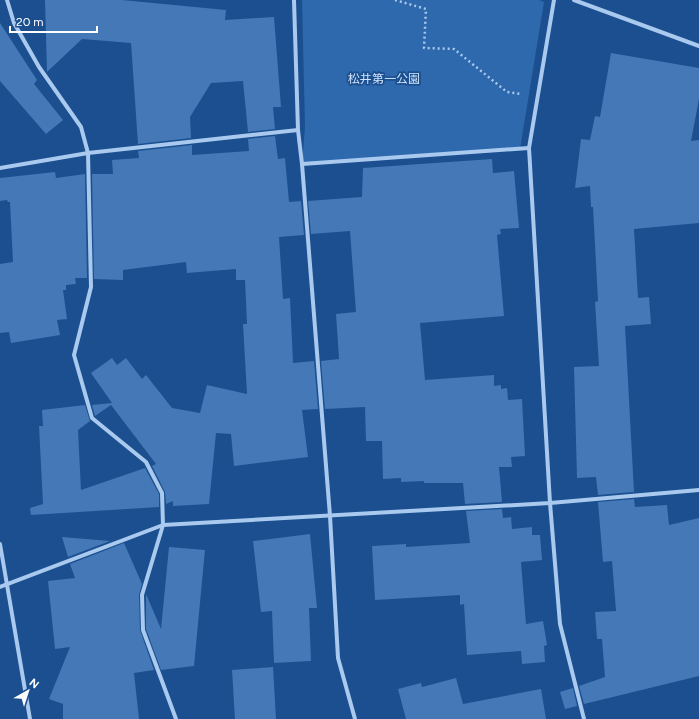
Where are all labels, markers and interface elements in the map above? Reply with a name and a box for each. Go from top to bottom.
scale bar [10,8,97,34]
text: 20 m [16,15,44,29]
park label: 松井第一公園 [348,72,420,86]
north arrow [8,671,48,711]
text: N [27,676,41,691]

